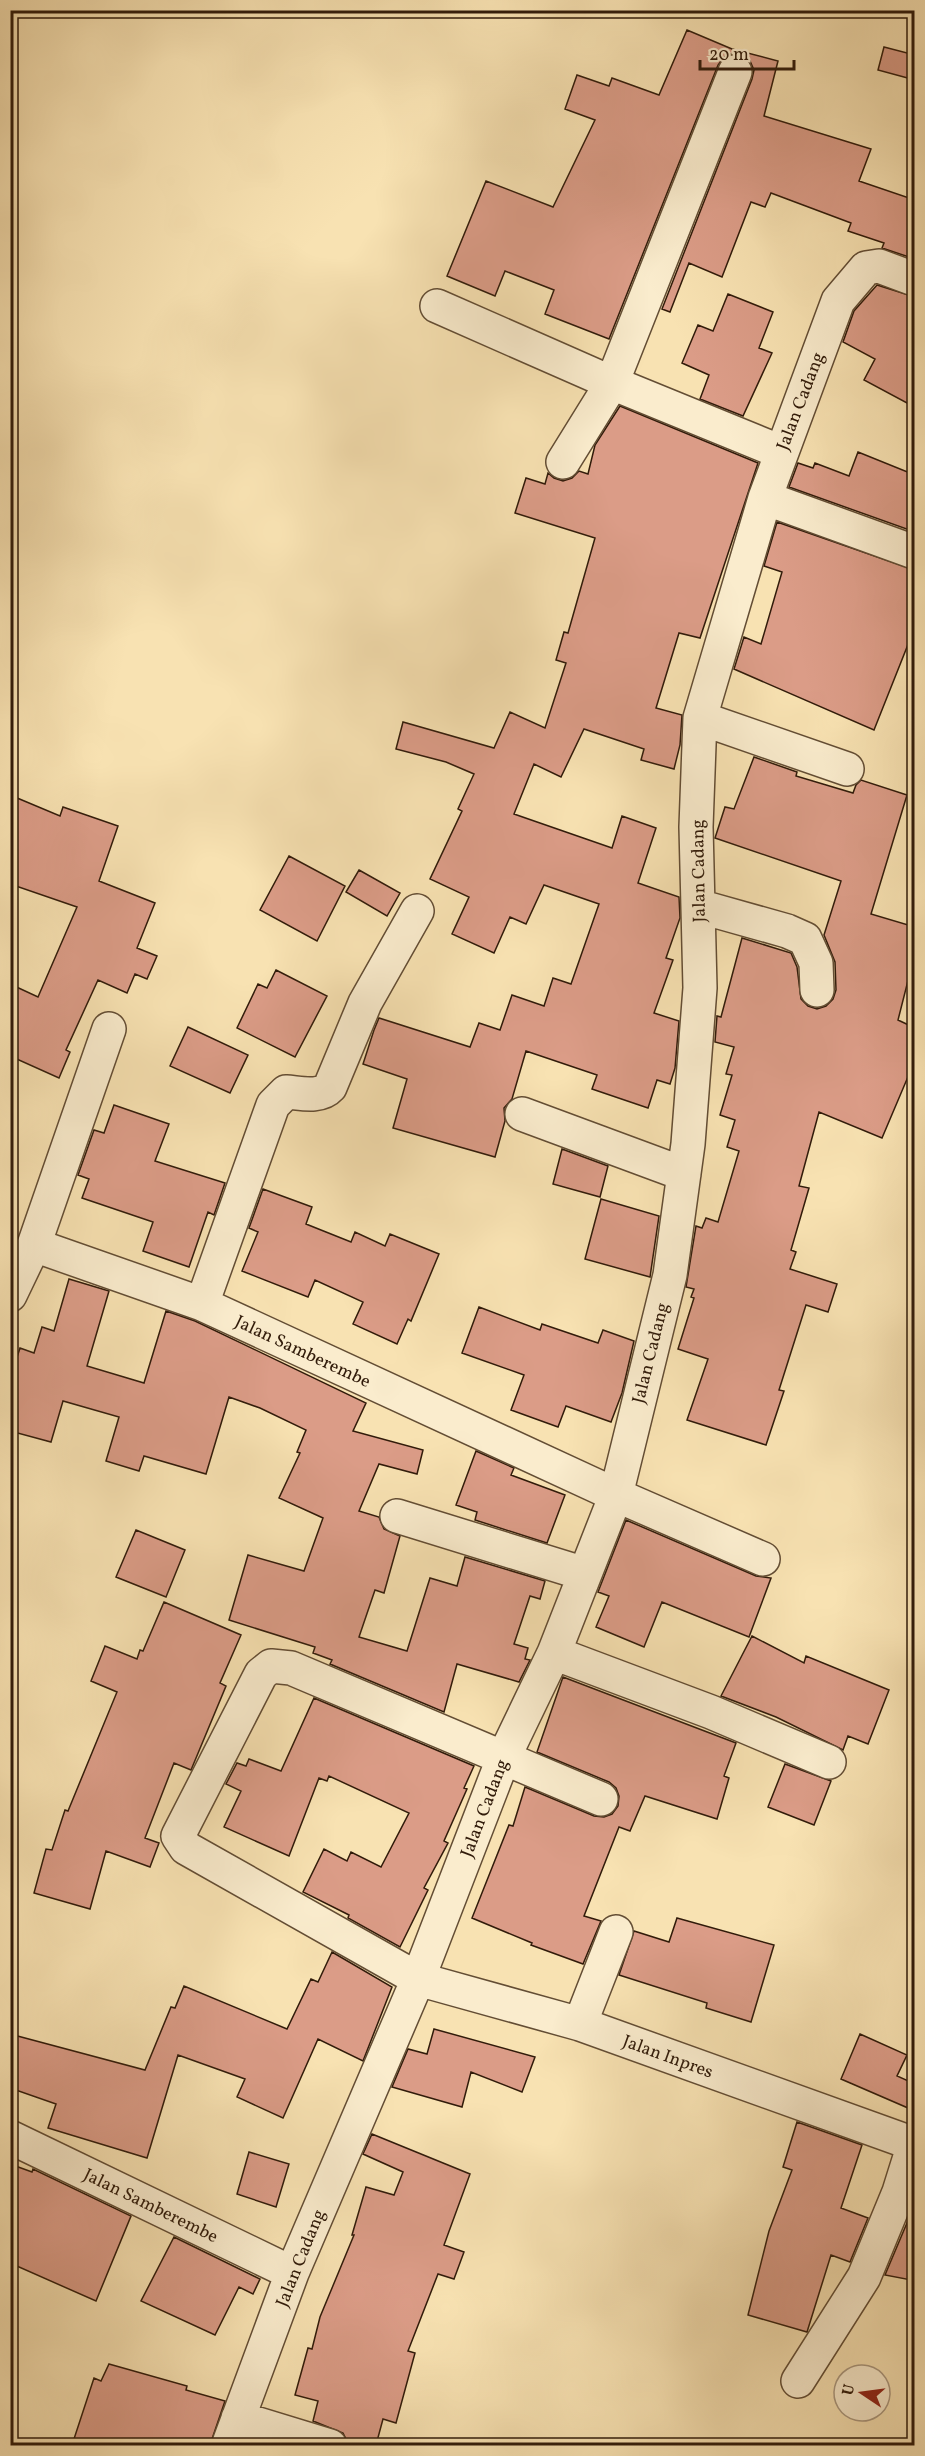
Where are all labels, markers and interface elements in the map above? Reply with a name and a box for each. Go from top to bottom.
scale bar [700,33,794,71]
text: 20 m [709,43,749,68]
street label: Jalan Cadang [771,349,832,454]
street label: Jalan Cadang [686,819,713,923]
street label: Jalan Cadang [627,1300,676,1407]
street label: Jalan Samberembe [230,1310,374,1395]
street label: Jalan Cadang [455,1756,516,1861]
street label: Jalan Inpres [619,2029,716,2085]
street label: Jalan Samberembe [79,2163,222,2250]
street label: Jalan Cadang [270,2206,332,2311]
north arrow [832,2363,892,2423]
text: U [837,2382,861,2398]

